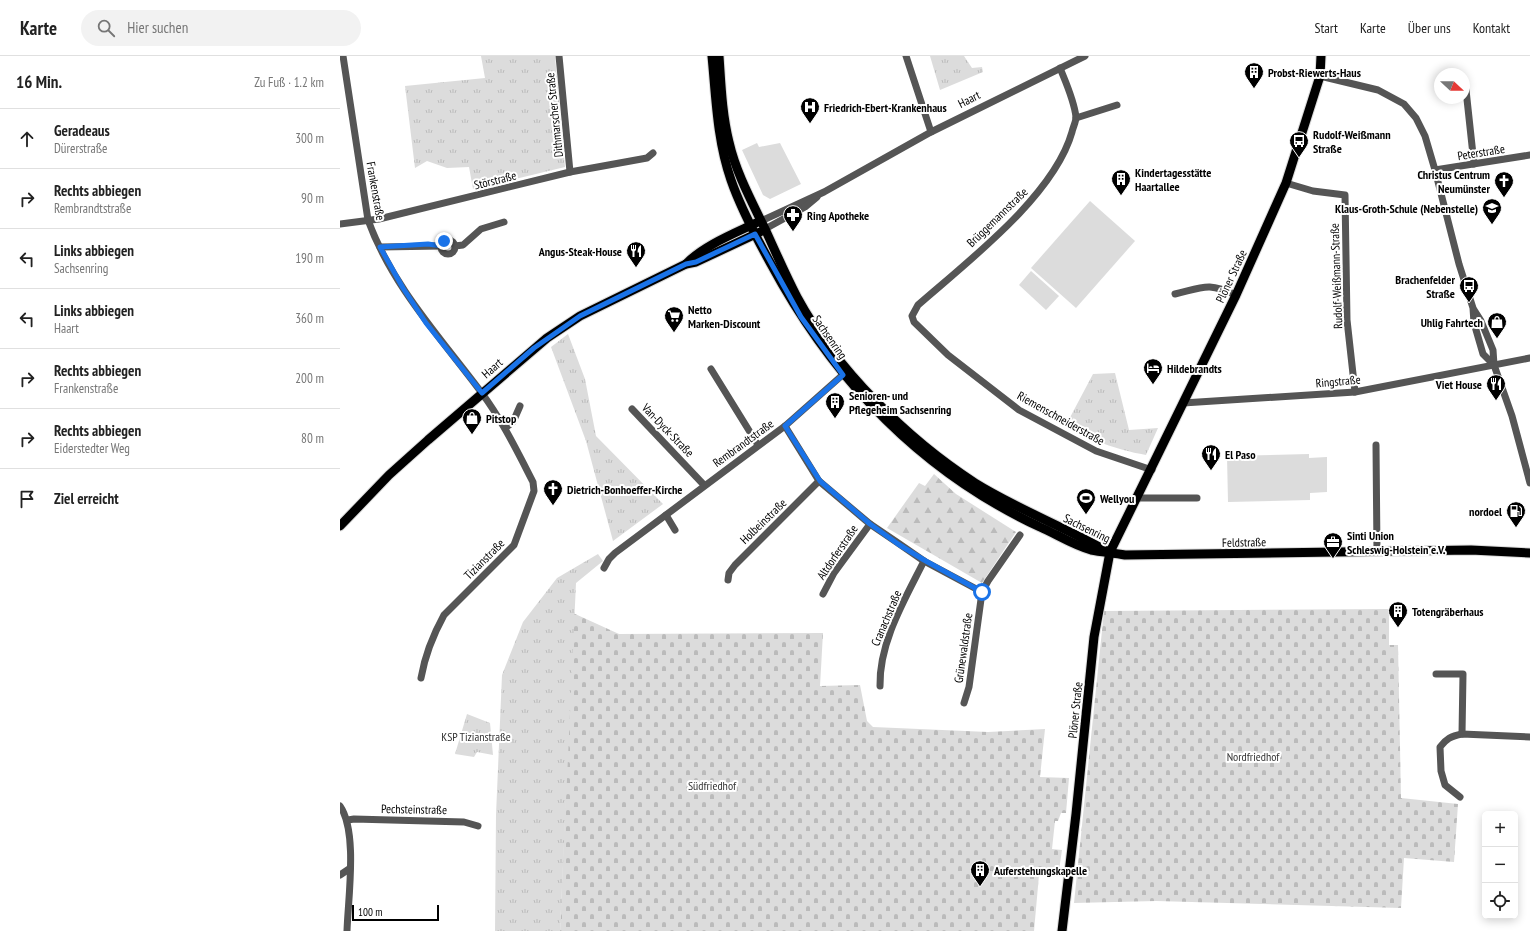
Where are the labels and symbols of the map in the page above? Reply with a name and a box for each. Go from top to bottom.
building icon: Probst-Riewerts-Haus [1243,61,1265,89]
place label: Probst-Riewerts-Haus [1268,65,1361,80]
north arrow [1434,68,1470,104]
street label: Dithmarscher Straße [542,72,566,158]
street label: Haart [955,87,983,111]
hospital icon: Friedrich-Ebert-Krankenhaus [799,96,821,124]
place label: Friedrich-Ebert-Krankenhaus [824,100,947,115]
place label: Rudolf-Weißmann Straße [1313,127,1391,156]
bus stop icon: Rudolf-Weißmann Straße [1288,130,1310,158]
street label: Peterstraße [1456,141,1506,163]
street label: Frankenstraße [363,160,389,222]
place label: Kindertagesstätte Haartallee [1135,165,1211,194]
place label: Christus Centrum Neumünster [1417,167,1490,196]
street label: Störstraße [472,168,518,192]
building icon: Kindertagesstätte Haartallee [1110,168,1132,196]
church icon: Christus Centrum Neumünster [1493,170,1515,198]
street label: Brüggemannstraße [963,184,1031,250]
school or university icon: Klaus-Groth-Schule (Nebenstelle) [1481,197,1503,225]
place label: Klaus-Groth-Schule (Nebenstelle) [1335,201,1478,216]
pharmacy icon: Ring Apotheke [782,204,804,232]
place label: Ring Apotheke [807,208,869,223]
street label: Rudolf-Weißmann-Straße [1327,223,1345,329]
route end [435,232,453,250]
restaurant icon: Angus-Steak-House [625,240,647,268]
place label: Angus-Steak-House [538,244,622,259]
street label: Plöner Straße [1212,247,1250,305]
place label: Brachenfelder Straße [1395,272,1455,301]
bus stop icon: Brachenfelder Straße [1458,275,1480,303]
place label: Netto Marken-Discount [688,302,761,331]
supermarket icon: Netto Marken-Discount [663,305,685,333]
shop icon: Uhlig Fahrtech [1486,311,1508,339]
street label: Sachsenring [809,312,851,362]
place label: Uhlig Fahrtech [1421,315,1483,330]
street label: Haart [478,354,506,381]
hotel icon: Hildebrandts [1142,357,1164,385]
place label: Hildebrandts [1167,361,1222,376]
street label: Ringstraße [1315,372,1361,390]
restaurant icon: Viet House [1485,373,1507,401]
place label: Viet House [1435,377,1482,392]
place label: Senioren- und Pflegeheim Sachsenring [849,388,951,417]
street label: Riemenschneiderstraße [1015,388,1107,448]
building icon: Senioren- und Pflegeheim Sachsenring [824,391,846,419]
street label: Van-Dyck-Straße [638,399,697,460]
shop icon: Pitstop [461,407,483,435]
place label: Pitstop [486,411,517,426]
street label: Rembrandtstraße [710,416,776,470]
restaurant icon: El Paso [1200,443,1222,471]
place label: El Paso [1225,447,1256,462]
church icon: Dietrich-Bonhoeffer-Kirche [542,478,564,506]
place label: Dietrich-Bonhoeffer-Kirche [567,482,682,497]
sports icon: Wellyou [1075,487,1097,515]
place label: Wellyou [1099,491,1134,506]
street label: Holbeinstraße [737,495,789,547]
fuel station icon: nordoel [1505,500,1527,528]
place label: nordoel [1469,504,1502,519]
street label: Sachsenring [1061,510,1113,546]
street label: Altdorferstraße [813,522,861,582]
place label: Sinti Union Schleswig-Holstein e.V. [1347,528,1446,557]
office icon: Sinti Union Schleswig-Holstein e.V. [1322,531,1344,559]
street label: Feldstraße [1222,534,1266,550]
street label: Tizianstraße [461,536,507,582]
route start [973,583,991,601]
street label: Cranachstraße [868,588,905,648]
building icon: Totengräberhaus [1387,600,1409,628]
place label: Totengräberhaus [1412,604,1483,619]
street label: Grünewaldstraße [951,612,975,684]
street label: Plöner Straße [1065,681,1085,739]
park label: KSP Tizianstraße [441,729,511,744]
park label: Nordfriedhof [1227,749,1280,764]
park label: Südfriedhof [688,778,737,793]
street label: Pechsteinstraße [381,801,447,817]
building icon: Auferstehungskapelle [969,859,991,887]
place label: Auferstehungskapelle [993,863,1087,878]
scale bar [352,903,439,922]

